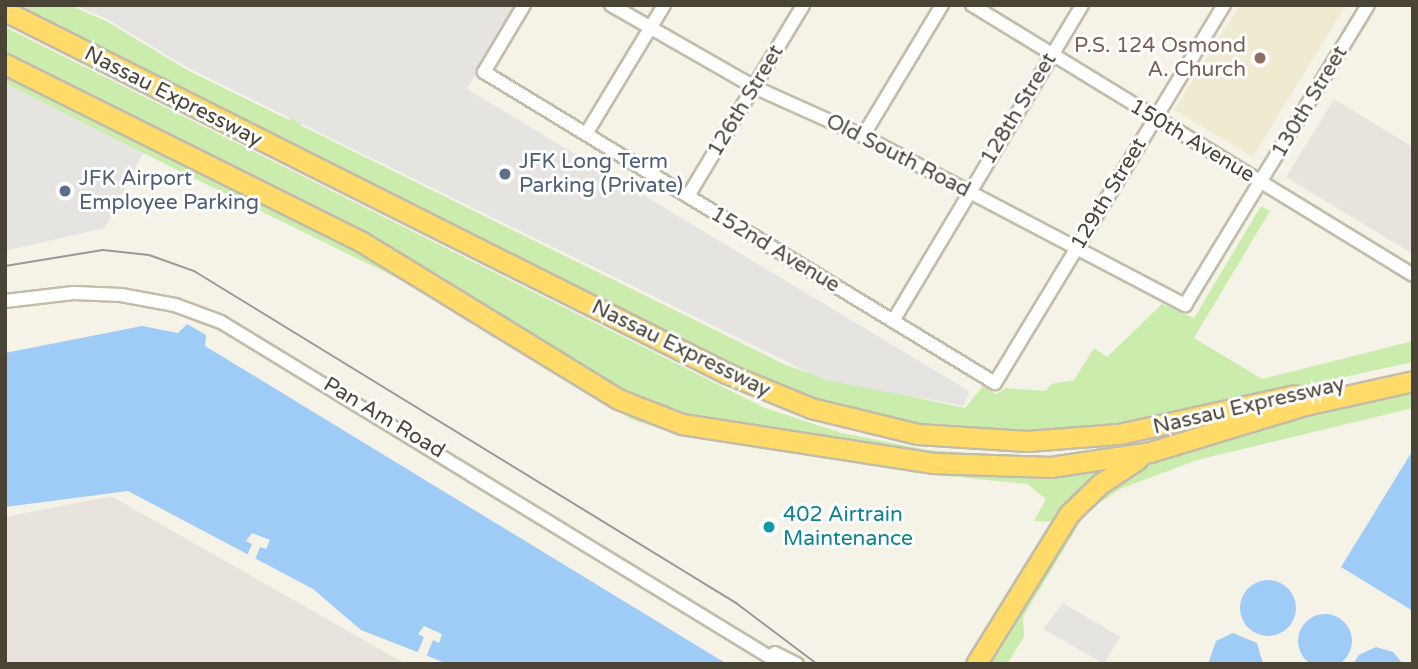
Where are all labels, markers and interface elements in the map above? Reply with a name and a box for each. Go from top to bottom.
place label: P.S. 124 Osmond A. Church [1074,33,1246,83]
street label: Nassau Expressway [80,41,266,153]
street label: 126th Street [703,41,789,161]
street label: 130th Street [1267,42,1353,162]
street label: 128th Street [976,49,1062,169]
marker: P.S. 124 Osmond A. Church [1252,50,1268,66]
street label: 150th Avenue [1125,94,1259,188]
street label: Old South Road [822,109,974,203]
street label: 129th Street [1066,134,1152,254]
place label: JFK Long Term Parking (Private) [519,149,683,199]
place label: JFK Airport Employee Parking [79,166,259,216]
marker: JFK Long Term Parking (Private) [497,166,513,182]
marker: JFK Airport Employee Parking [57,183,73,199]
street label: 152nd Avenue [706,202,844,298]
street label: Nassau Expressway [587,295,775,403]
street label: Pan Am Road [319,372,449,464]
street label: Nassau Expressway [1151,372,1347,440]
place label: 402 Airtrain Maintenance [783,502,913,552]
marker: 402 Airtrain Maintenance [761,519,777,535]

